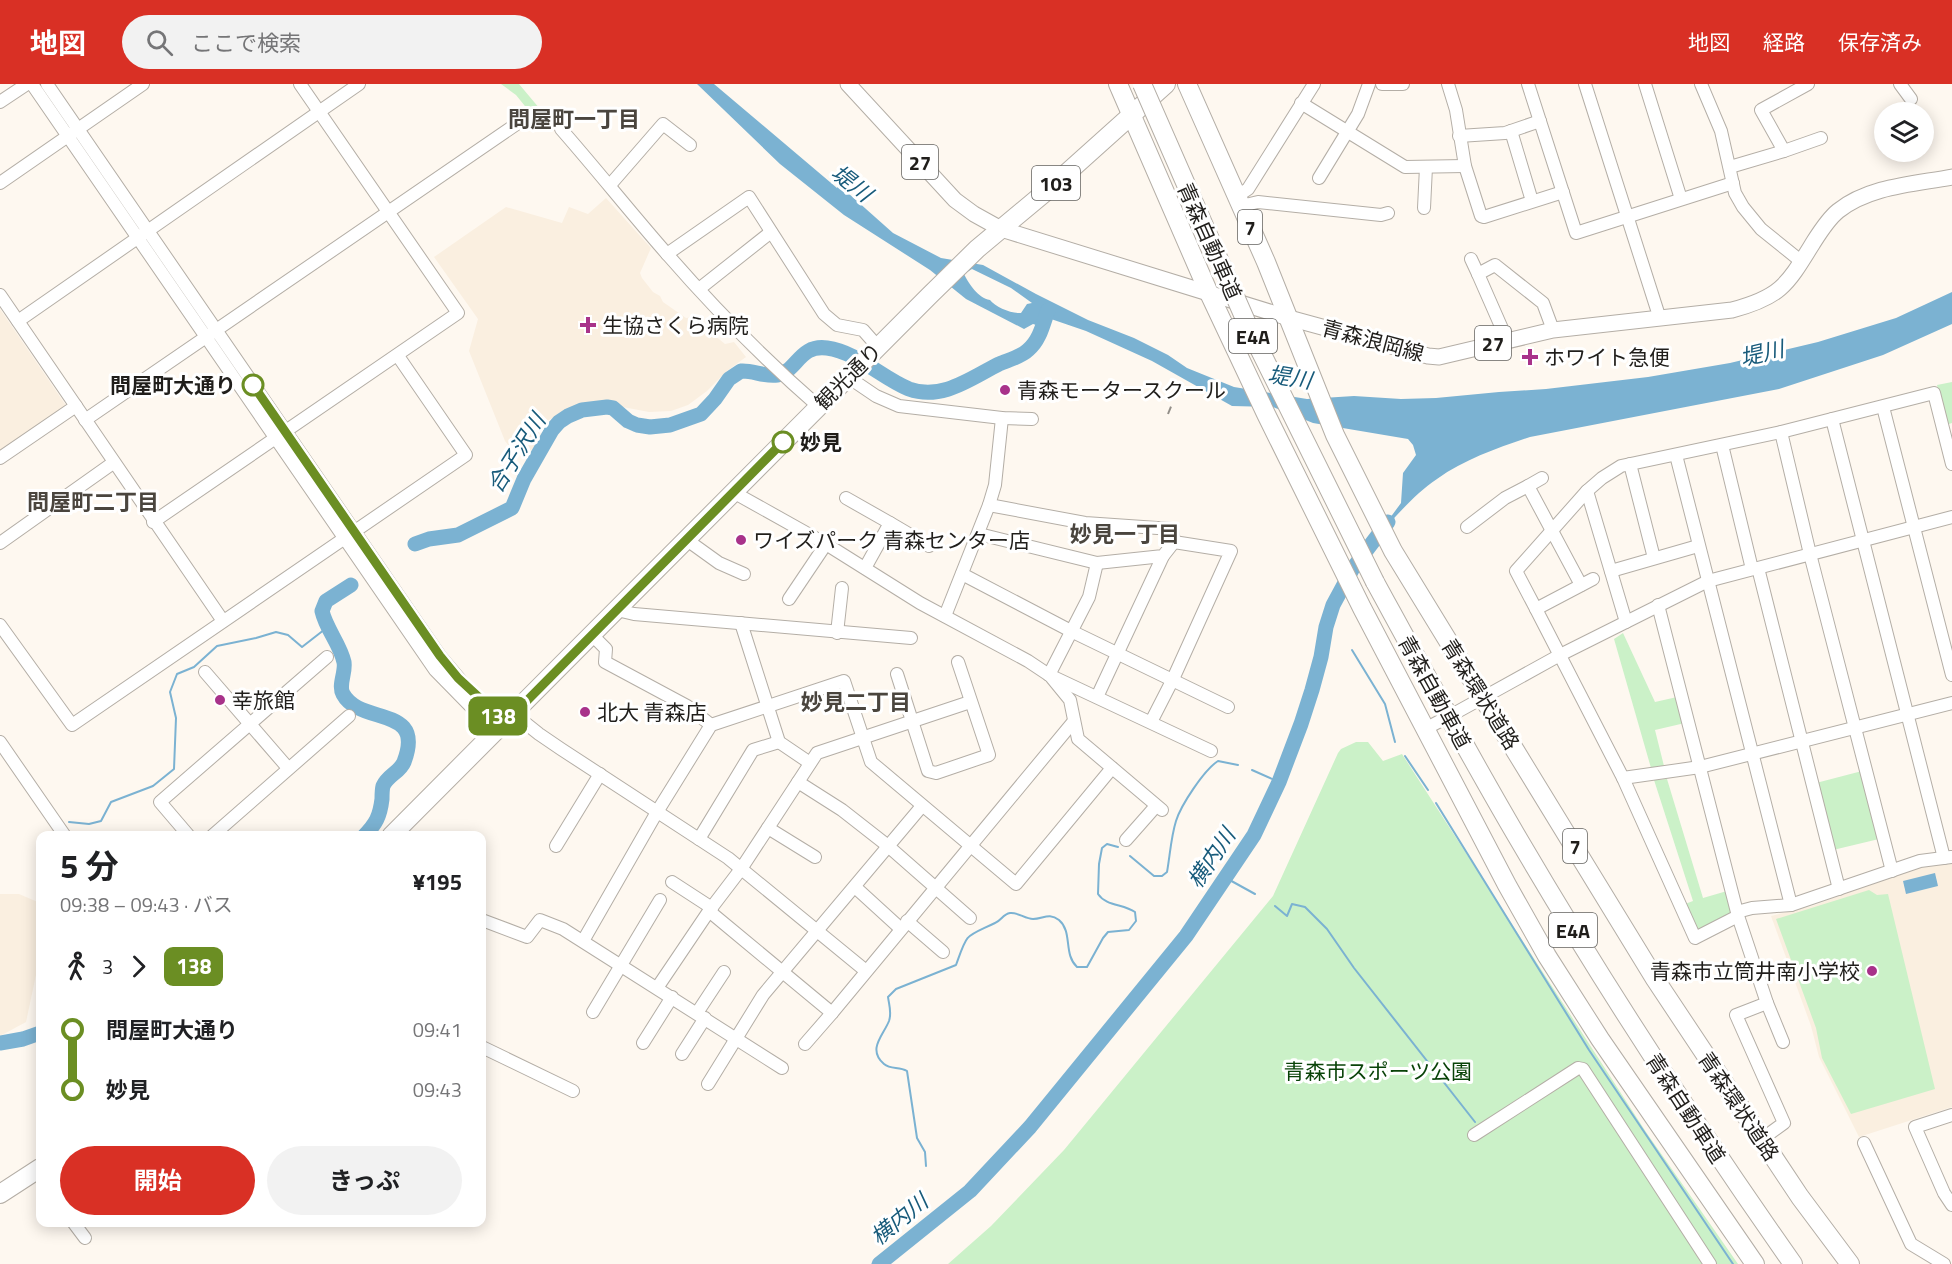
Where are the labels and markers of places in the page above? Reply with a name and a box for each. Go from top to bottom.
place label: 生協さくら病院 [602,309,749,341]
marker: 生協さくら病院 [579,316,597,334]
place label: ホワイト急便 [1544,341,1670,373]
marker: ホワイト急便 [1521,348,1539,366]
place label: 問屋町大通り [110,369,236,401]
marker: 問屋町大通り [242,374,264,396]
place label: 青森モータースクール [1017,374,1226,406]
marker: 青森モータースクール [998,383,1012,397]
place label: 妙見 [800,426,842,458]
marker: 妙見 [772,431,794,453]
place label: ワイズパーク 青森センター店 [753,524,1030,556]
marker: ワイズパーク 青森センター店 [734,533,748,547]
place label: 幸旅館 [232,684,295,716]
marker: 幸旅館 [213,693,227,707]
place label: 北大 青森店 [597,696,707,728]
marker: 北大 青森店 [578,705,592,719]
place label: 青森市立筒井南小学校 [1650,955,1860,987]
marker: 青森市立筒井南小学校 [1865,964,1879,978]

